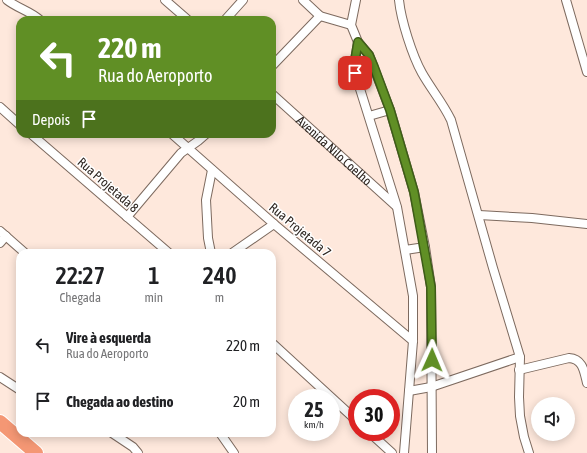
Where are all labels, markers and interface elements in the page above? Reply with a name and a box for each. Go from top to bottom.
icon: left [32,32,84,84]
text: 220 m [98,32,161,64]
pin [338,56,372,90]
icon: arrive [344,62,366,84]
text: Rua do Aeroporto [98,65,212,86]
icon: arrive [78,108,100,130]
text: Depois [32,111,70,128]
street label: Avenida Nilo Coelho [293,112,375,188]
street label: Rua Projetada 8 [75,155,141,215]
street label: Rua Projetada 7 [266,200,334,260]
text: 22:27 [56,262,105,289]
text: 1 [148,262,159,289]
text: 240 [203,262,236,289]
text: Chegada [59,290,101,305]
text: min [144,290,163,305]
text: m [215,290,224,305]
text: Vire à esquerda [66,329,151,346]
icon: left [32,334,54,356]
text: 220 m [226,337,260,354]
position arrow [411,339,453,381]
text: Rua do Aeroporto [66,346,149,361]
speed limit sign: 30 [348,389,400,441]
icon: arrive [32,390,54,412]
text: Chegada ao destino [66,393,174,410]
text: 20 m [233,393,260,410]
map controls [531,397,575,441]
button: sound [531,397,575,441]
text: 25 [305,398,323,421]
text: km/h [304,419,324,430]

